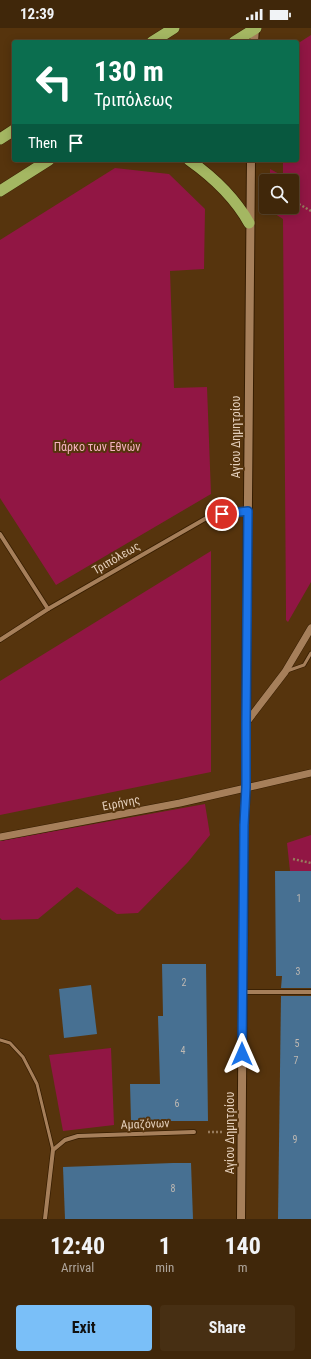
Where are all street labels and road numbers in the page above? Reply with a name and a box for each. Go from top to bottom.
street label: Αγίου Δημητρίου [229,396,243,478]
street label: Τριπόλεως [90,539,143,577]
street label: Ειρήνης [101,792,141,814]
street label: Αγίου Δημητρίου [223,1092,237,1174]
street label: Αμαζόνων [120,1116,170,1132]

